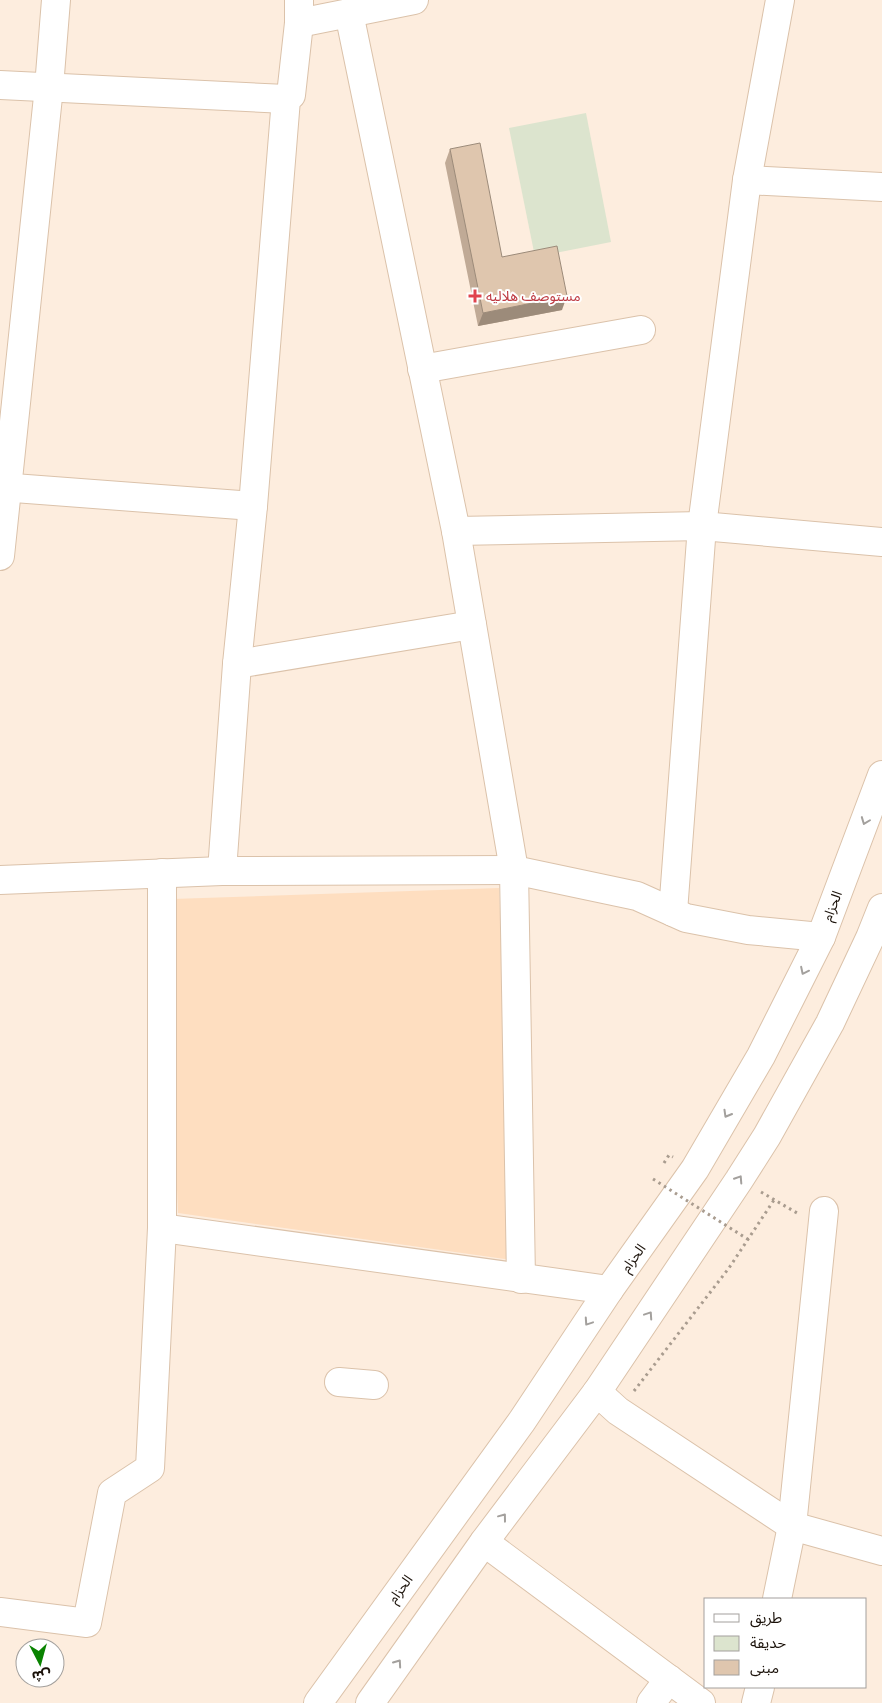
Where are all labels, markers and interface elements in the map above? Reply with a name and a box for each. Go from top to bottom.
place label: مستوصف هلاليه [486,287,581,305]
marker: مستوصف هلاليه [468,289,482,303]
one-way arrow [861,816,871,824]
street label: الحزام [818,888,848,925]
one-way arrow [800,966,810,975]
one-way arrow [723,1109,733,1118]
one-way arrow [733,1175,742,1185]
street label: الحزام [617,1240,651,1277]
one-way arrow [643,1311,652,1320]
one-way arrow [585,1316,594,1326]
one-way arrow [497,1513,506,1523]
street label: الحزام [384,1571,418,1608]
legend [704,1598,867,1688]
text: طريق [750,1608,782,1628]
text: حديقة [750,1633,786,1652]
north arrow [15,1638,65,1688]
text: مبنى [750,1658,779,1677]
one-way arrow [392,1659,401,1669]
text: ش [31,1666,52,1686]

